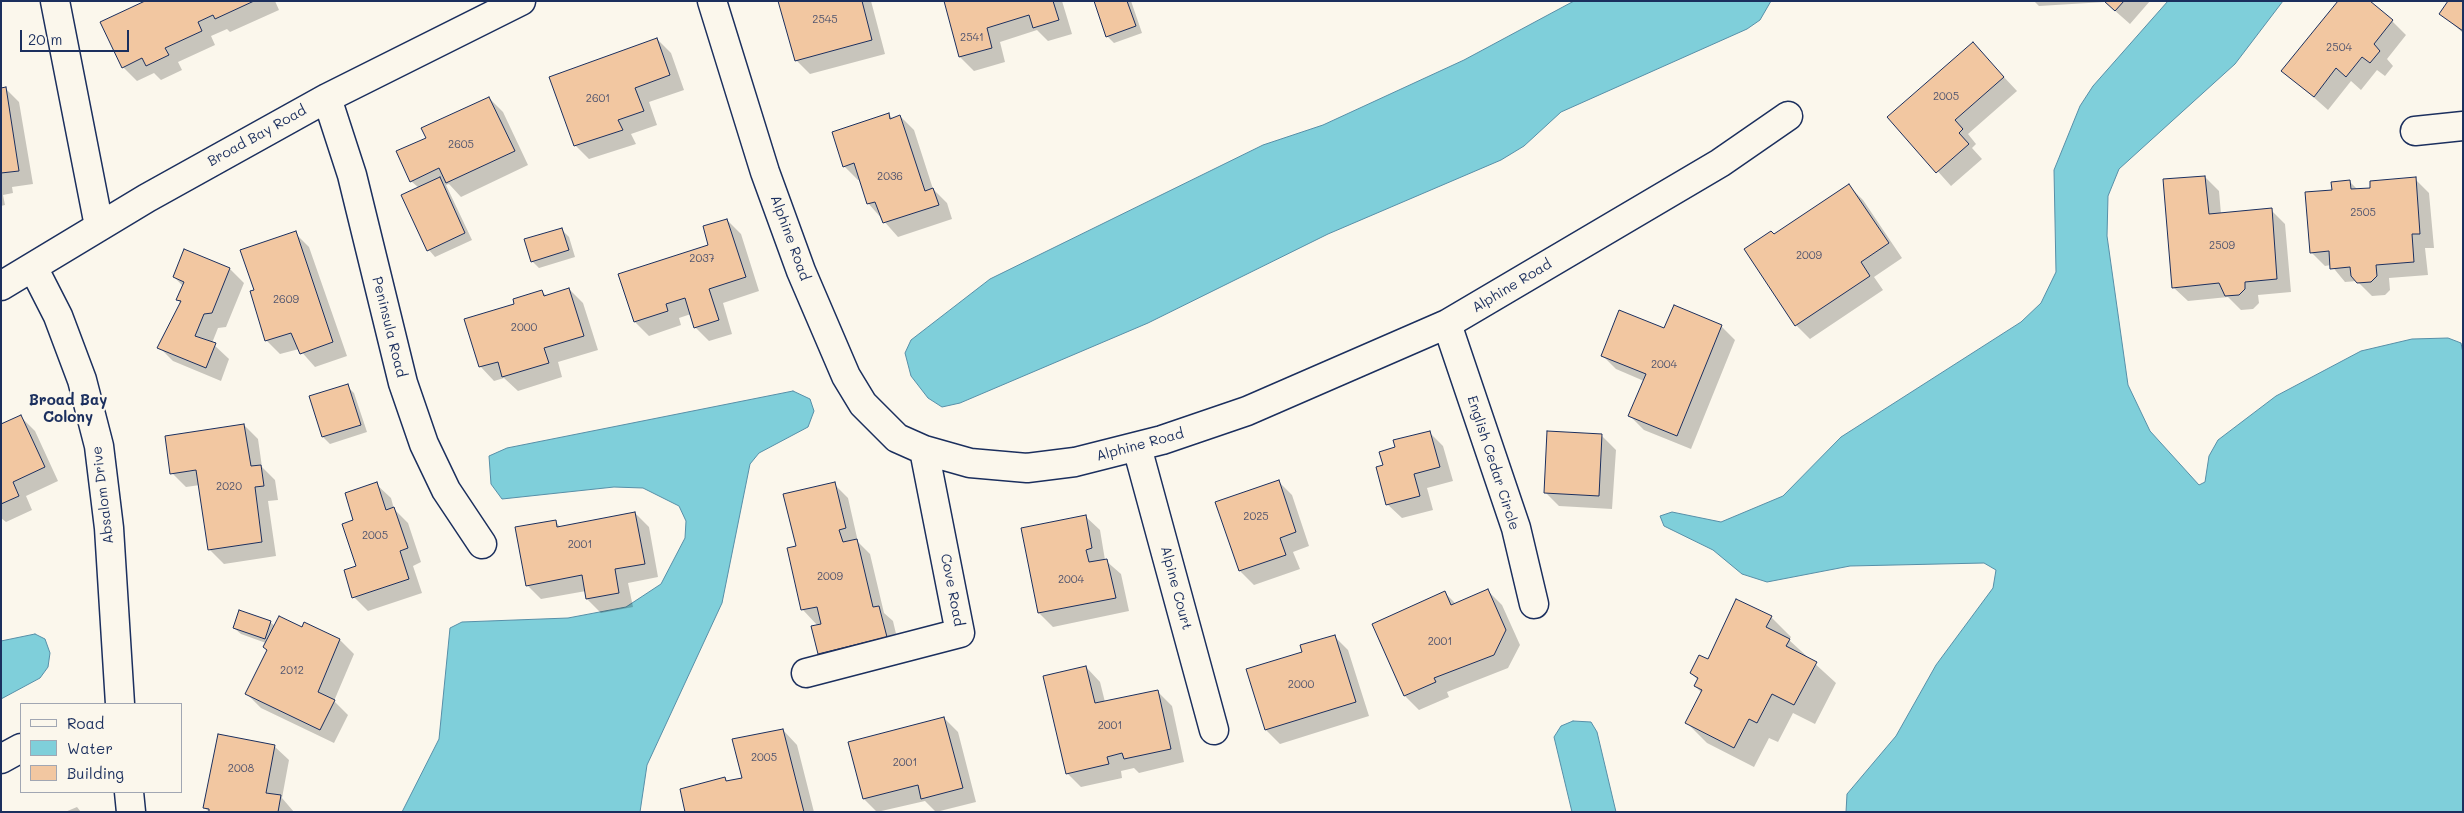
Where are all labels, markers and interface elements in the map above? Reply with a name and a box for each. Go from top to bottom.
house number: 2545 [812,13,838,27]
scale bar [22,20,131,52]
text: 20 m [28,29,62,49]
house number: 2541 [960,31,984,45]
house number: 2504 [2326,41,2352,55]
house number: 2005 [1933,90,1959,104]
house number: 2601 [586,92,610,106]
street label: Broad Bay Road [205,102,309,170]
house number: 2605 [448,138,474,152]
house number: 2036 [877,170,903,184]
street label: Alphine Road [767,193,813,283]
house number: 2505 [2350,206,2376,220]
house number: 2509 [2209,239,2235,253]
house number: 2009 [1796,249,1822,263]
house number: 2037 [689,252,715,266]
street label: Alphine Road [1469,256,1555,316]
street label: Peninsula Road [368,275,410,379]
house number: 2609 [273,293,299,307]
house number: 2000 [511,321,537,335]
house number: 2004 [1651,358,1677,372]
district label: Broad Bay Colony [29,391,107,426]
street label: English Cedar Circle [1463,394,1523,532]
street label: Alphine Road [1094,425,1186,465]
street label: Absalom Drive [89,445,117,545]
house number: 2020 [216,480,242,494]
house number: 2025 [1243,510,1269,524]
house number: 2005 [362,529,388,543]
house number: 2001 [568,538,592,552]
street label: Alpine Court [1157,544,1195,632]
street label: Cove Road [937,552,967,628]
house number: 2009 [817,570,843,584]
house number: 2004 [1058,573,1084,587]
house number: 2001 [1428,635,1452,649]
house number: 2012 [280,664,304,678]
house number: 2000 [1288,678,1314,692]
legend [20,703,182,793]
text: Road [67,713,104,733]
house number: 2001 [1098,719,1122,733]
text: Water [67,738,113,758]
house number: 2005 [751,751,777,765]
house number: 2001 [893,756,917,770]
house number: 2008 [228,762,254,776]
text: Building [67,763,124,783]

